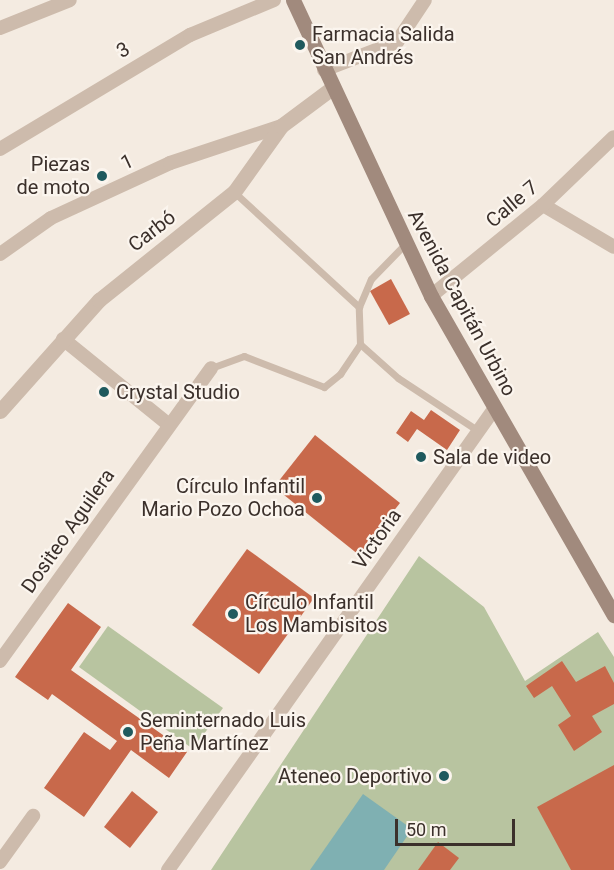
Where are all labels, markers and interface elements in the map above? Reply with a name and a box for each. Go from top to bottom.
place label: Farmacia Salida San Andrés [312,22,455,69]
street label: 3 [112,37,134,63]
marker: Farmacia Salida San Andrés [293,38,307,52]
street label: 1 [117,149,137,175]
place label: Piezas de moto [16,152,90,199]
marker: Piezas de moto [95,169,109,183]
street label: Calle 7 [481,175,543,233]
street label: Carbó [124,205,180,257]
street label: Avenida Capitán Urbino [403,206,521,400]
place label: Crystal Studio [116,380,240,404]
marker: Crystal Studio [97,385,111,399]
place label: Sala de video [433,445,551,469]
marker: Sala de video [414,450,428,464]
street label: Dositeo Aguilera [16,464,120,598]
place label: Círculo Infantil Mario Pozo Ochoa [141,474,305,521]
marker: Círculo Infantil Mario Pozo Ochoa [310,491,324,505]
street label: Victoria [348,504,406,574]
place label: Círculo Infantil Los Mambisitos [245,590,388,637]
marker: Círculo Infantil Los Mambisitos [226,607,240,621]
place label: Seminternado Luis Peña Martínez [140,708,306,755]
marker: Seminternado Luis Peña Martínez [121,725,135,739]
place label: Ateneo Deportivo [278,764,432,788]
marker: Ateneo Deportivo [437,769,451,783]
scale bar [398,807,518,845]
text: 50 m [406,819,446,840]

